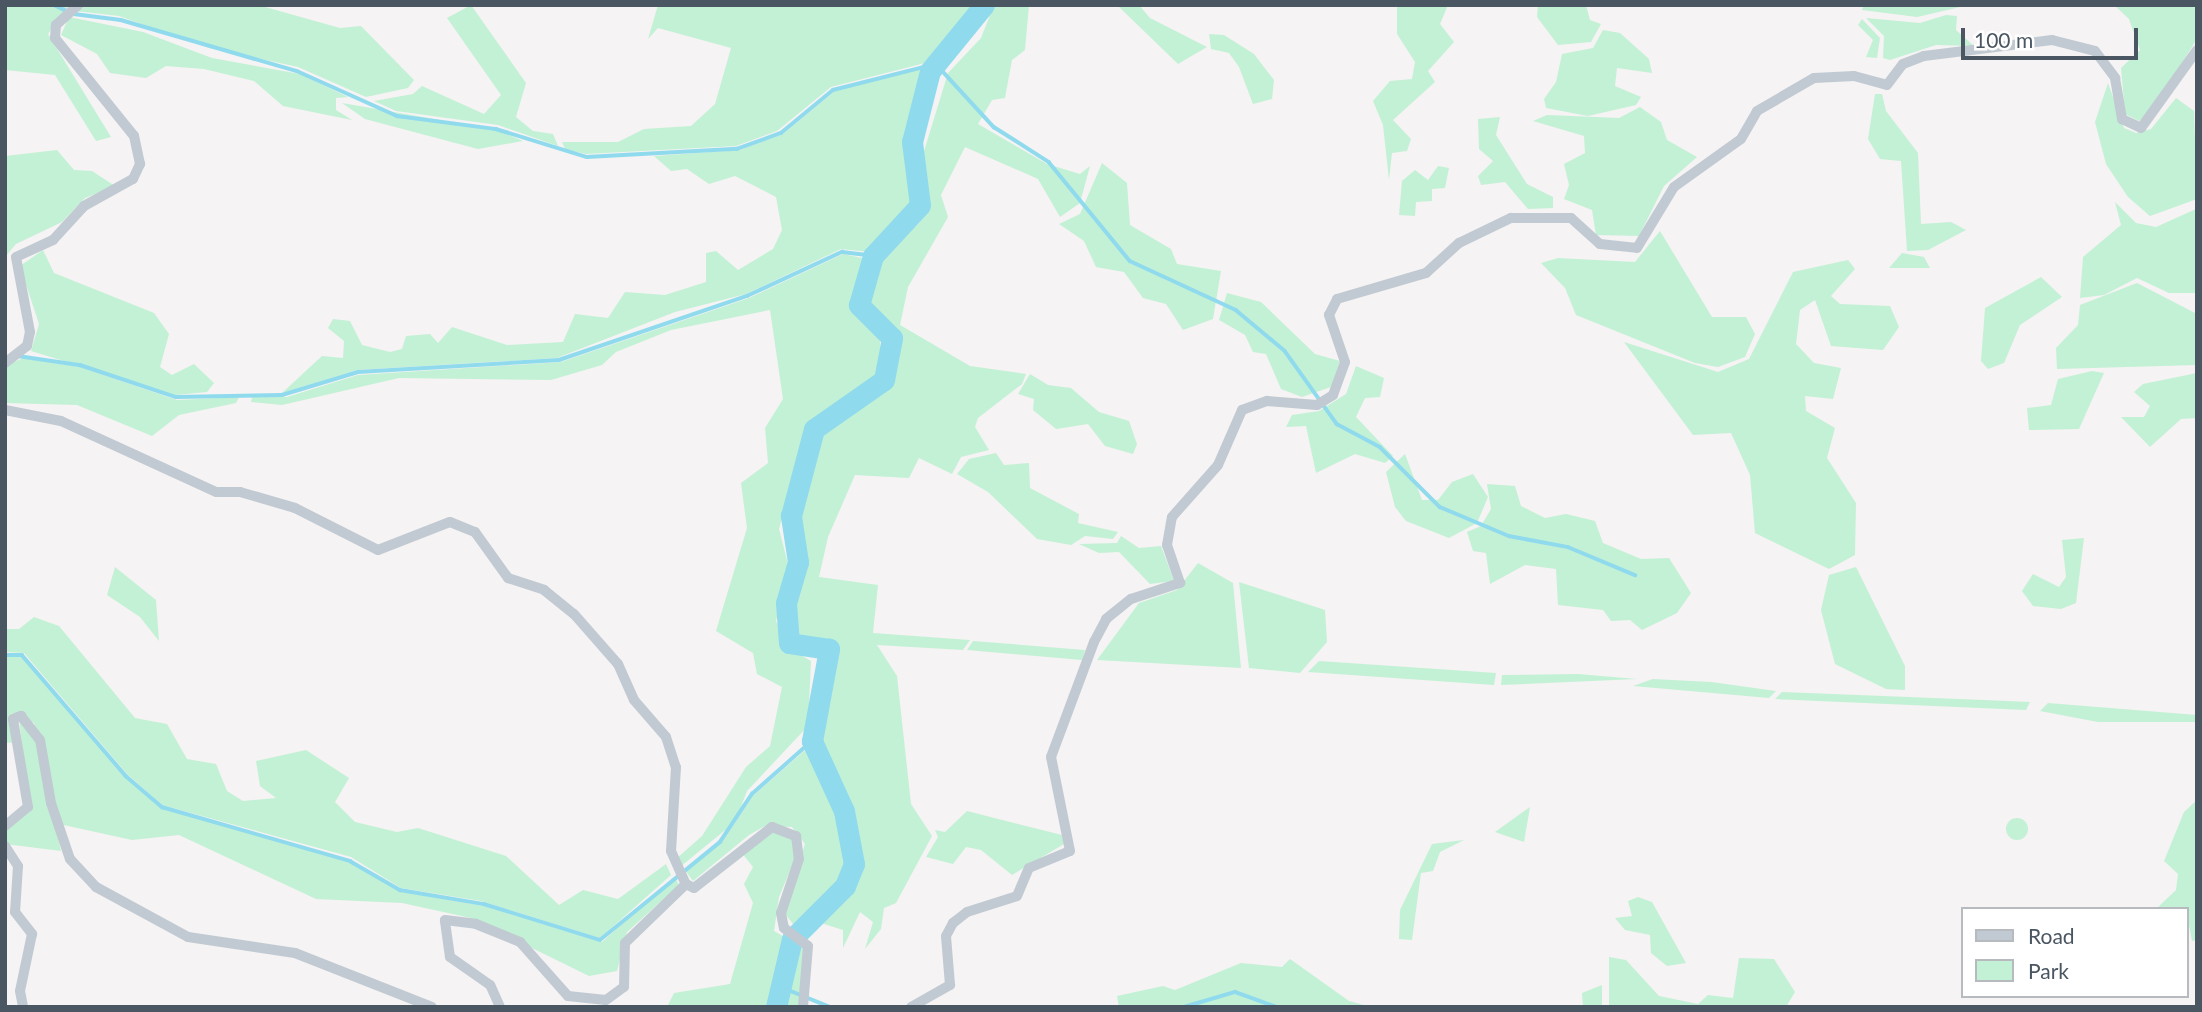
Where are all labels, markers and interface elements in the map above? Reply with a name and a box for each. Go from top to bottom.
scale bar [1964,14,2141,58]
text: 100 m [1974,27,2033,52]
legend [1960,907,2188,998]
text: Road [2028,923,2075,948]
text: Park [2028,958,2069,983]

